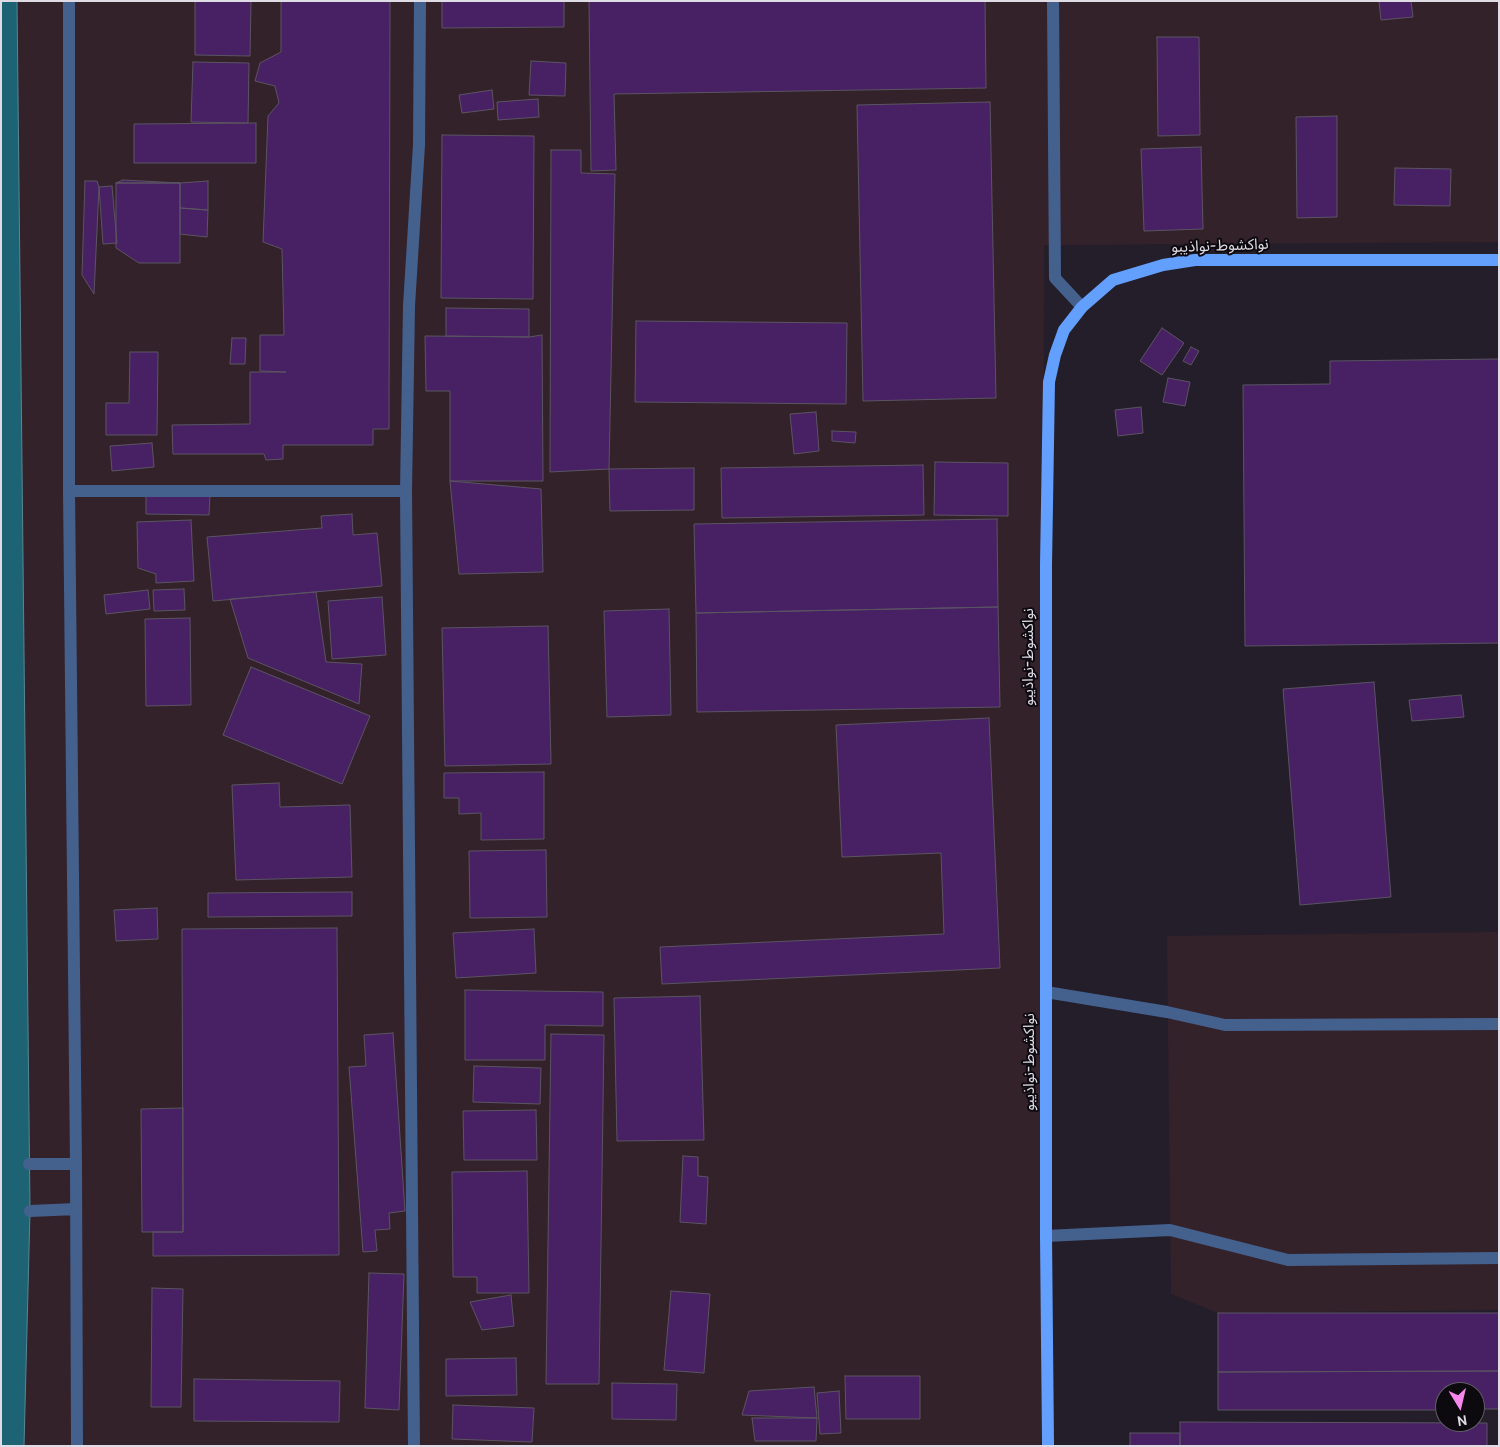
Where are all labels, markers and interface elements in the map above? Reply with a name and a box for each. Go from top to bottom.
street label: نواكشوط-نواذيبو [1171,235,1269,257]
street label: نواكشوط-نواذيبو [1020,608,1038,706]
street label: نواكشوط-نواذيبو [1021,1013,1039,1111]
north arrow [1435,1382,1485,1432]
text: N [1456,1411,1468,1430]

